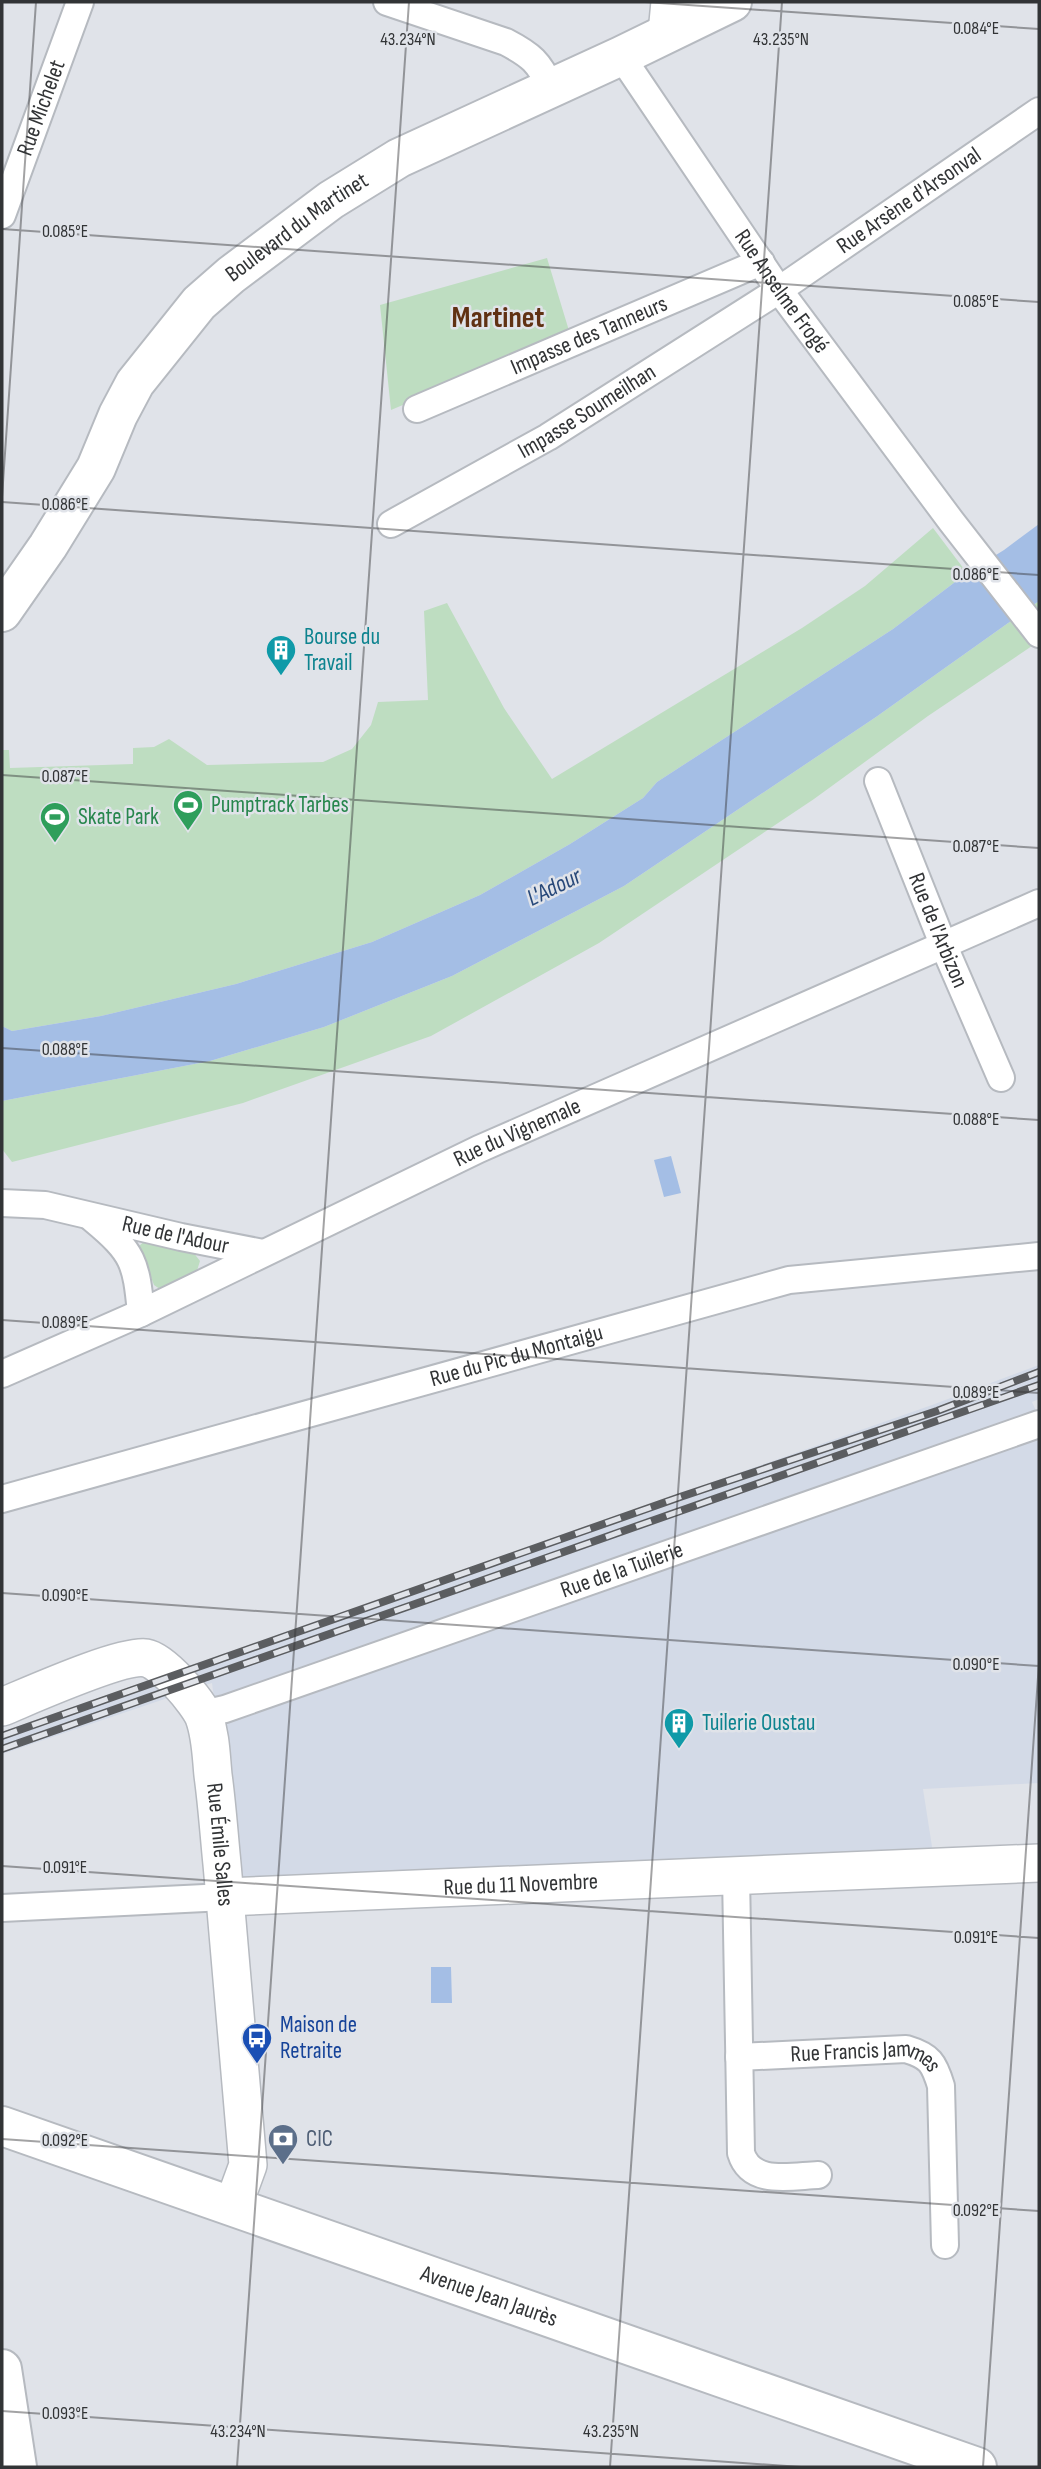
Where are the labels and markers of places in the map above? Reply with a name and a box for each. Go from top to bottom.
place label: Bourse du Travail [304,623,380,677]
building icon: Bourse du Travail [264,633,298,677]
sports icon: Pumptrack Tarbes [171,788,205,832]
place label: Pumptrack Tarbes [211,791,349,819]
sports icon: Skate Park [38,800,72,844]
place label: Skate Park [78,803,159,831]
building icon: Tuilerie Oustau [662,1706,696,1750]
place label: Tuilerie Oustau [702,1709,815,1737]
place label: Maison de Retraite [280,2011,357,2065]
bus stop icon: Maison de Retraite [240,2021,274,2065]
bank icon: CIC [266,2122,300,2166]
place label: CIC [306,2125,333,2153]

